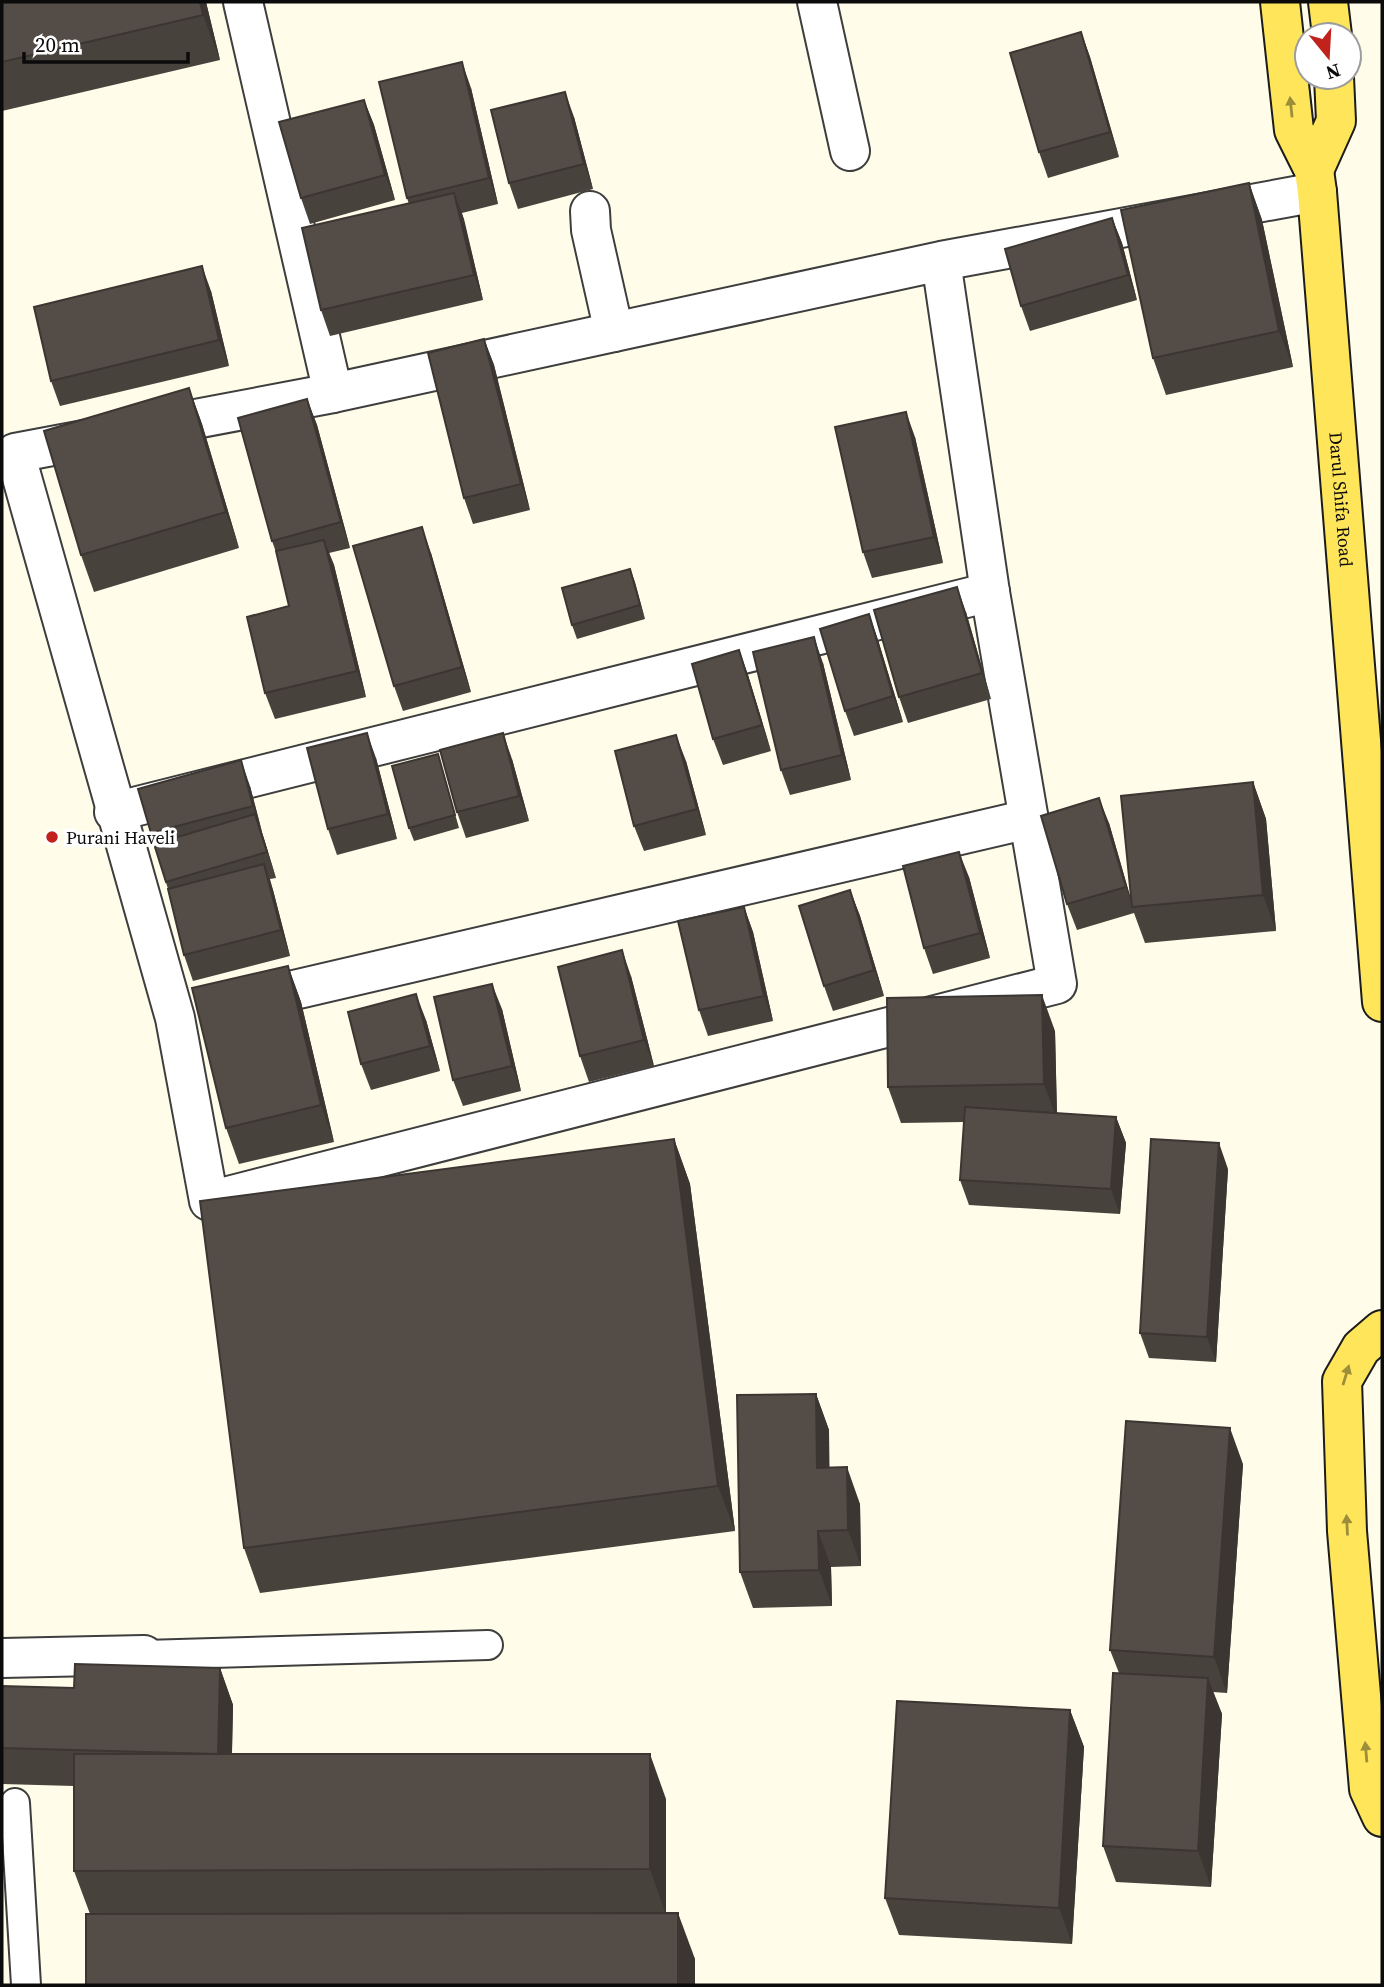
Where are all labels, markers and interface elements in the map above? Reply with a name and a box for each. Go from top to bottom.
scale bar [24,21,189,65]
north arrow [1293,21,1363,91]
text: 20 m [35,30,80,59]
text: N [1323,58,1344,87]
one-way arrow [1285,96,1296,118]
street label: Darul Shifa Road [1324,431,1360,568]
place label: Purani Haveli [66,825,175,850]
marker: Purani Haveli [44,829,60,845]
one-way arrow [1341,1365,1351,1386]
one-way arrow [1341,1514,1352,1536]
one-way arrow [1360,1741,1371,1763]

